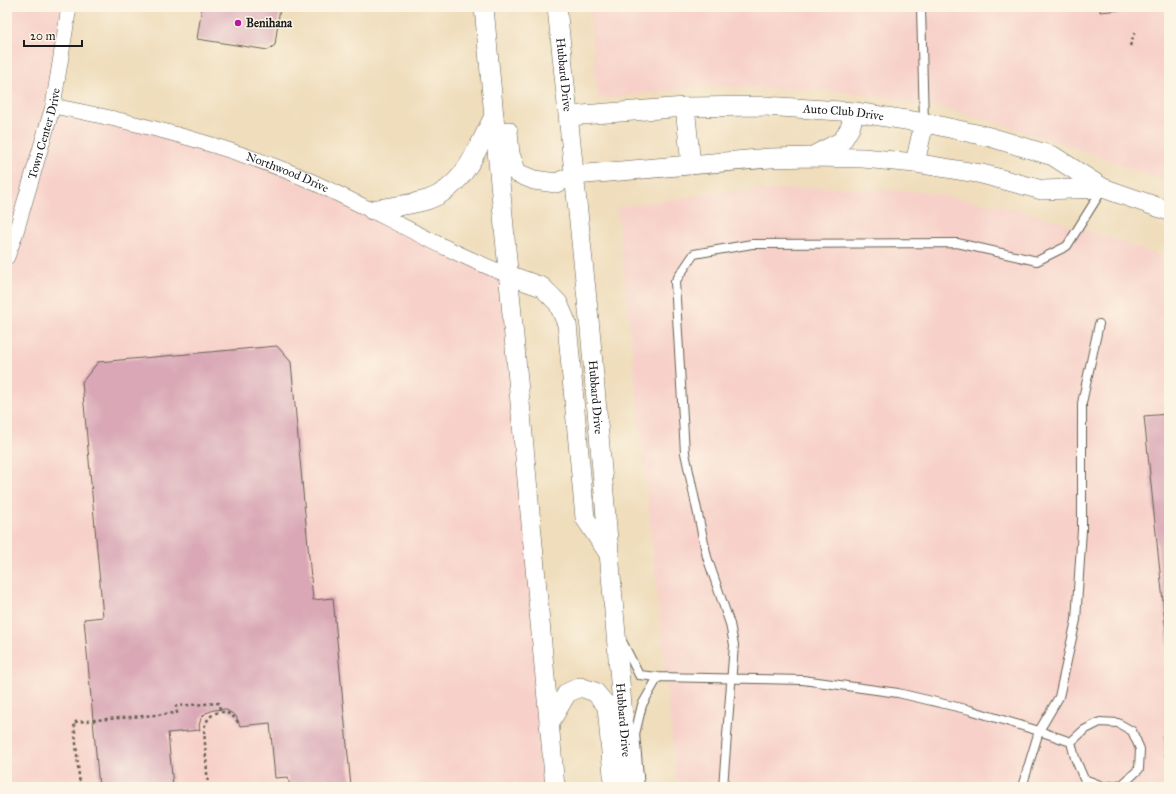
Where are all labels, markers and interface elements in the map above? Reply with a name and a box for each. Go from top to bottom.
place label: Benihana [246,16,293,30]
marker: Benihana [233,18,243,28]
scale bar [24,22,82,48]
text: 20 m [30,29,56,43]
street label: Hubbard Drive [553,37,575,112]
street label: Town Center Drive [25,87,63,181]
street label: Auto Club Drive [801,101,885,123]
street label: Northwood Drive [244,149,331,195]
street label: Hubbard Drive [586,359,606,435]
street label: Hubbard Drive [613,682,633,757]

